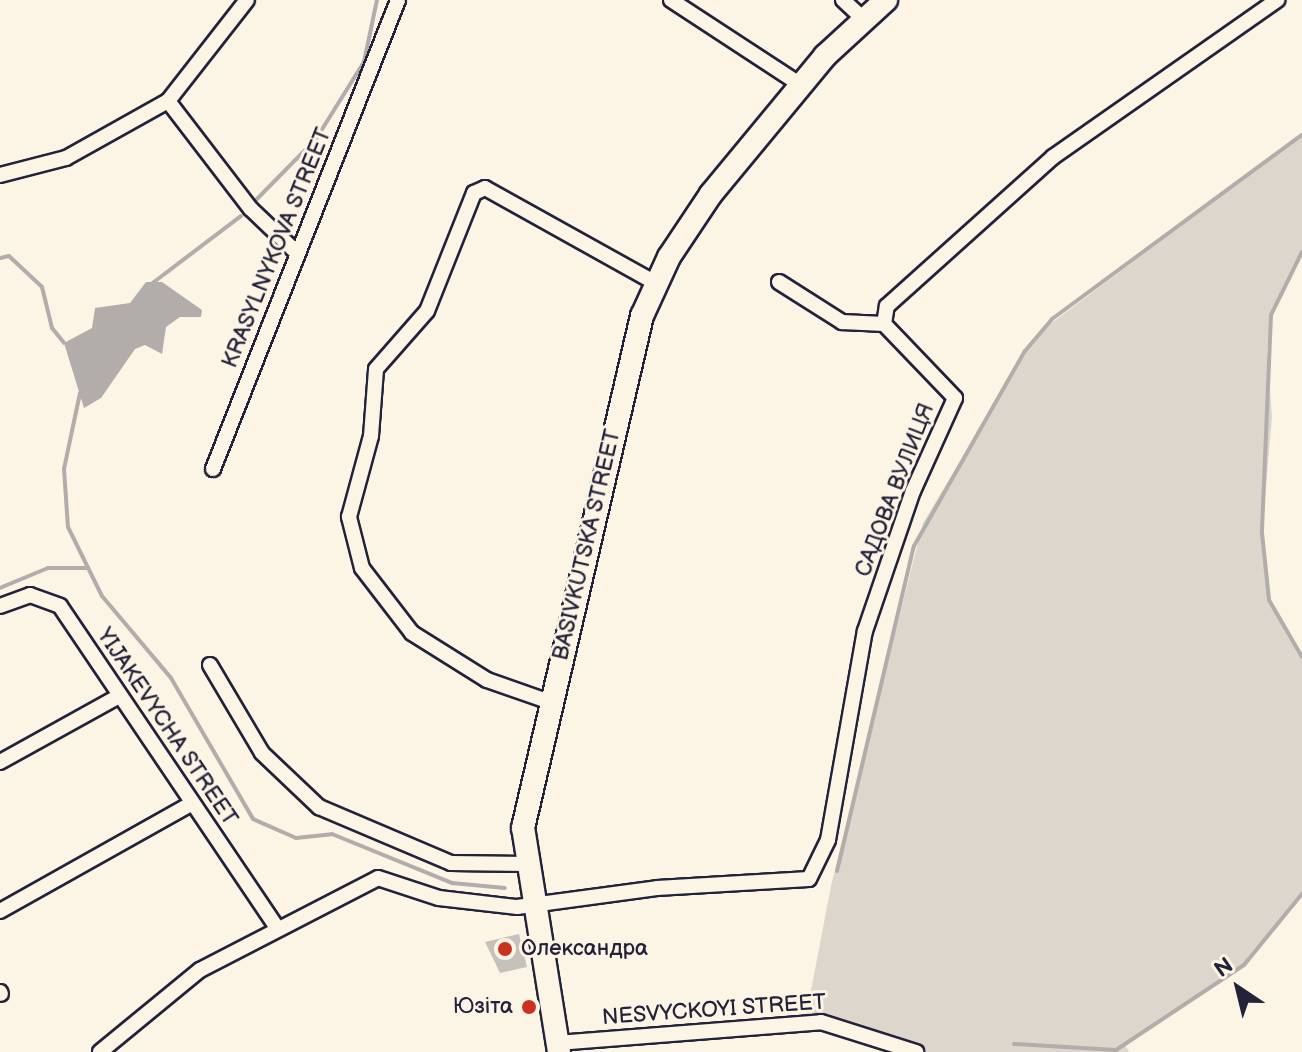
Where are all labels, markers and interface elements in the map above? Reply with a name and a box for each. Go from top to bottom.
street label: KRASYLNYKOVA STREET [217,124,337,372]
street label: САДОВА ВУЛИЦЯ [850,400,940,580]
street label: BASIVKUTSKA STREET [548,427,626,663]
street label: YIJAKEVYCHA STREET [91,623,243,831]
place label: Олександра [521,936,648,962]
marker: Олександра [496,940,514,958]
north arrow [1198,948,1278,1028]
text: N [1209,952,1238,984]
street label: NESVYCKOYI STREET [601,989,827,1031]
place label: Юзіта [453,994,513,1020]
marker: Юзіта [520,998,538,1016]

